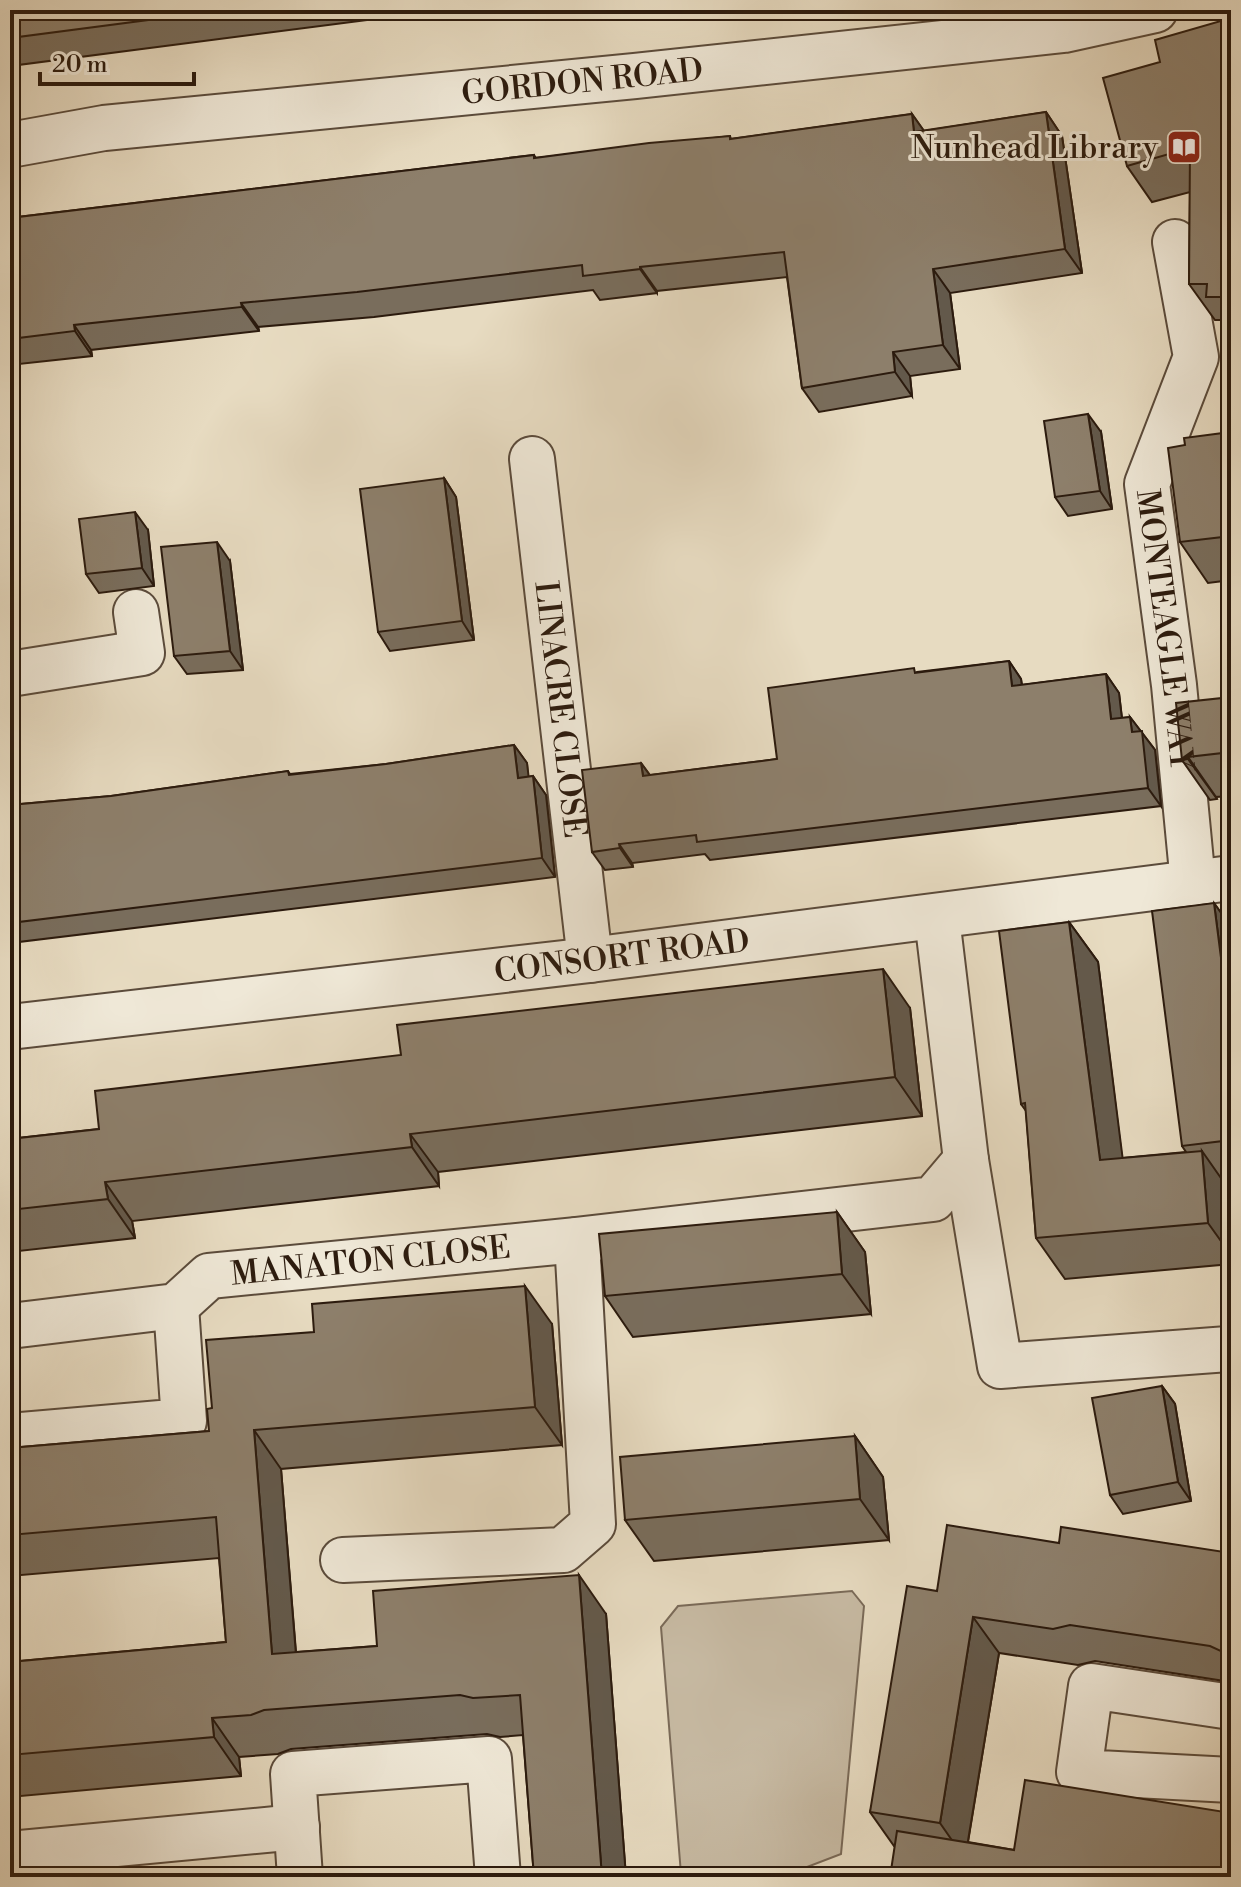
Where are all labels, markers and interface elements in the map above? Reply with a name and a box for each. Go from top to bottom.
scale bar [40,36,194,86]
text: 20 m [52,50,108,80]
street label: GORDON ROAD [460,50,705,114]
place label: Nunhead Library [911,128,1158,168]
library icon: Nunhead Library [1165,128,1203,166]
street label: MONTEAGLE WAY [1127,487,1201,774]
street label: LINACRE CLOSE [525,579,595,840]
street label: CONSORT ROAD [492,921,752,992]
street label: MANATON CLOSE [229,1228,512,1295]

